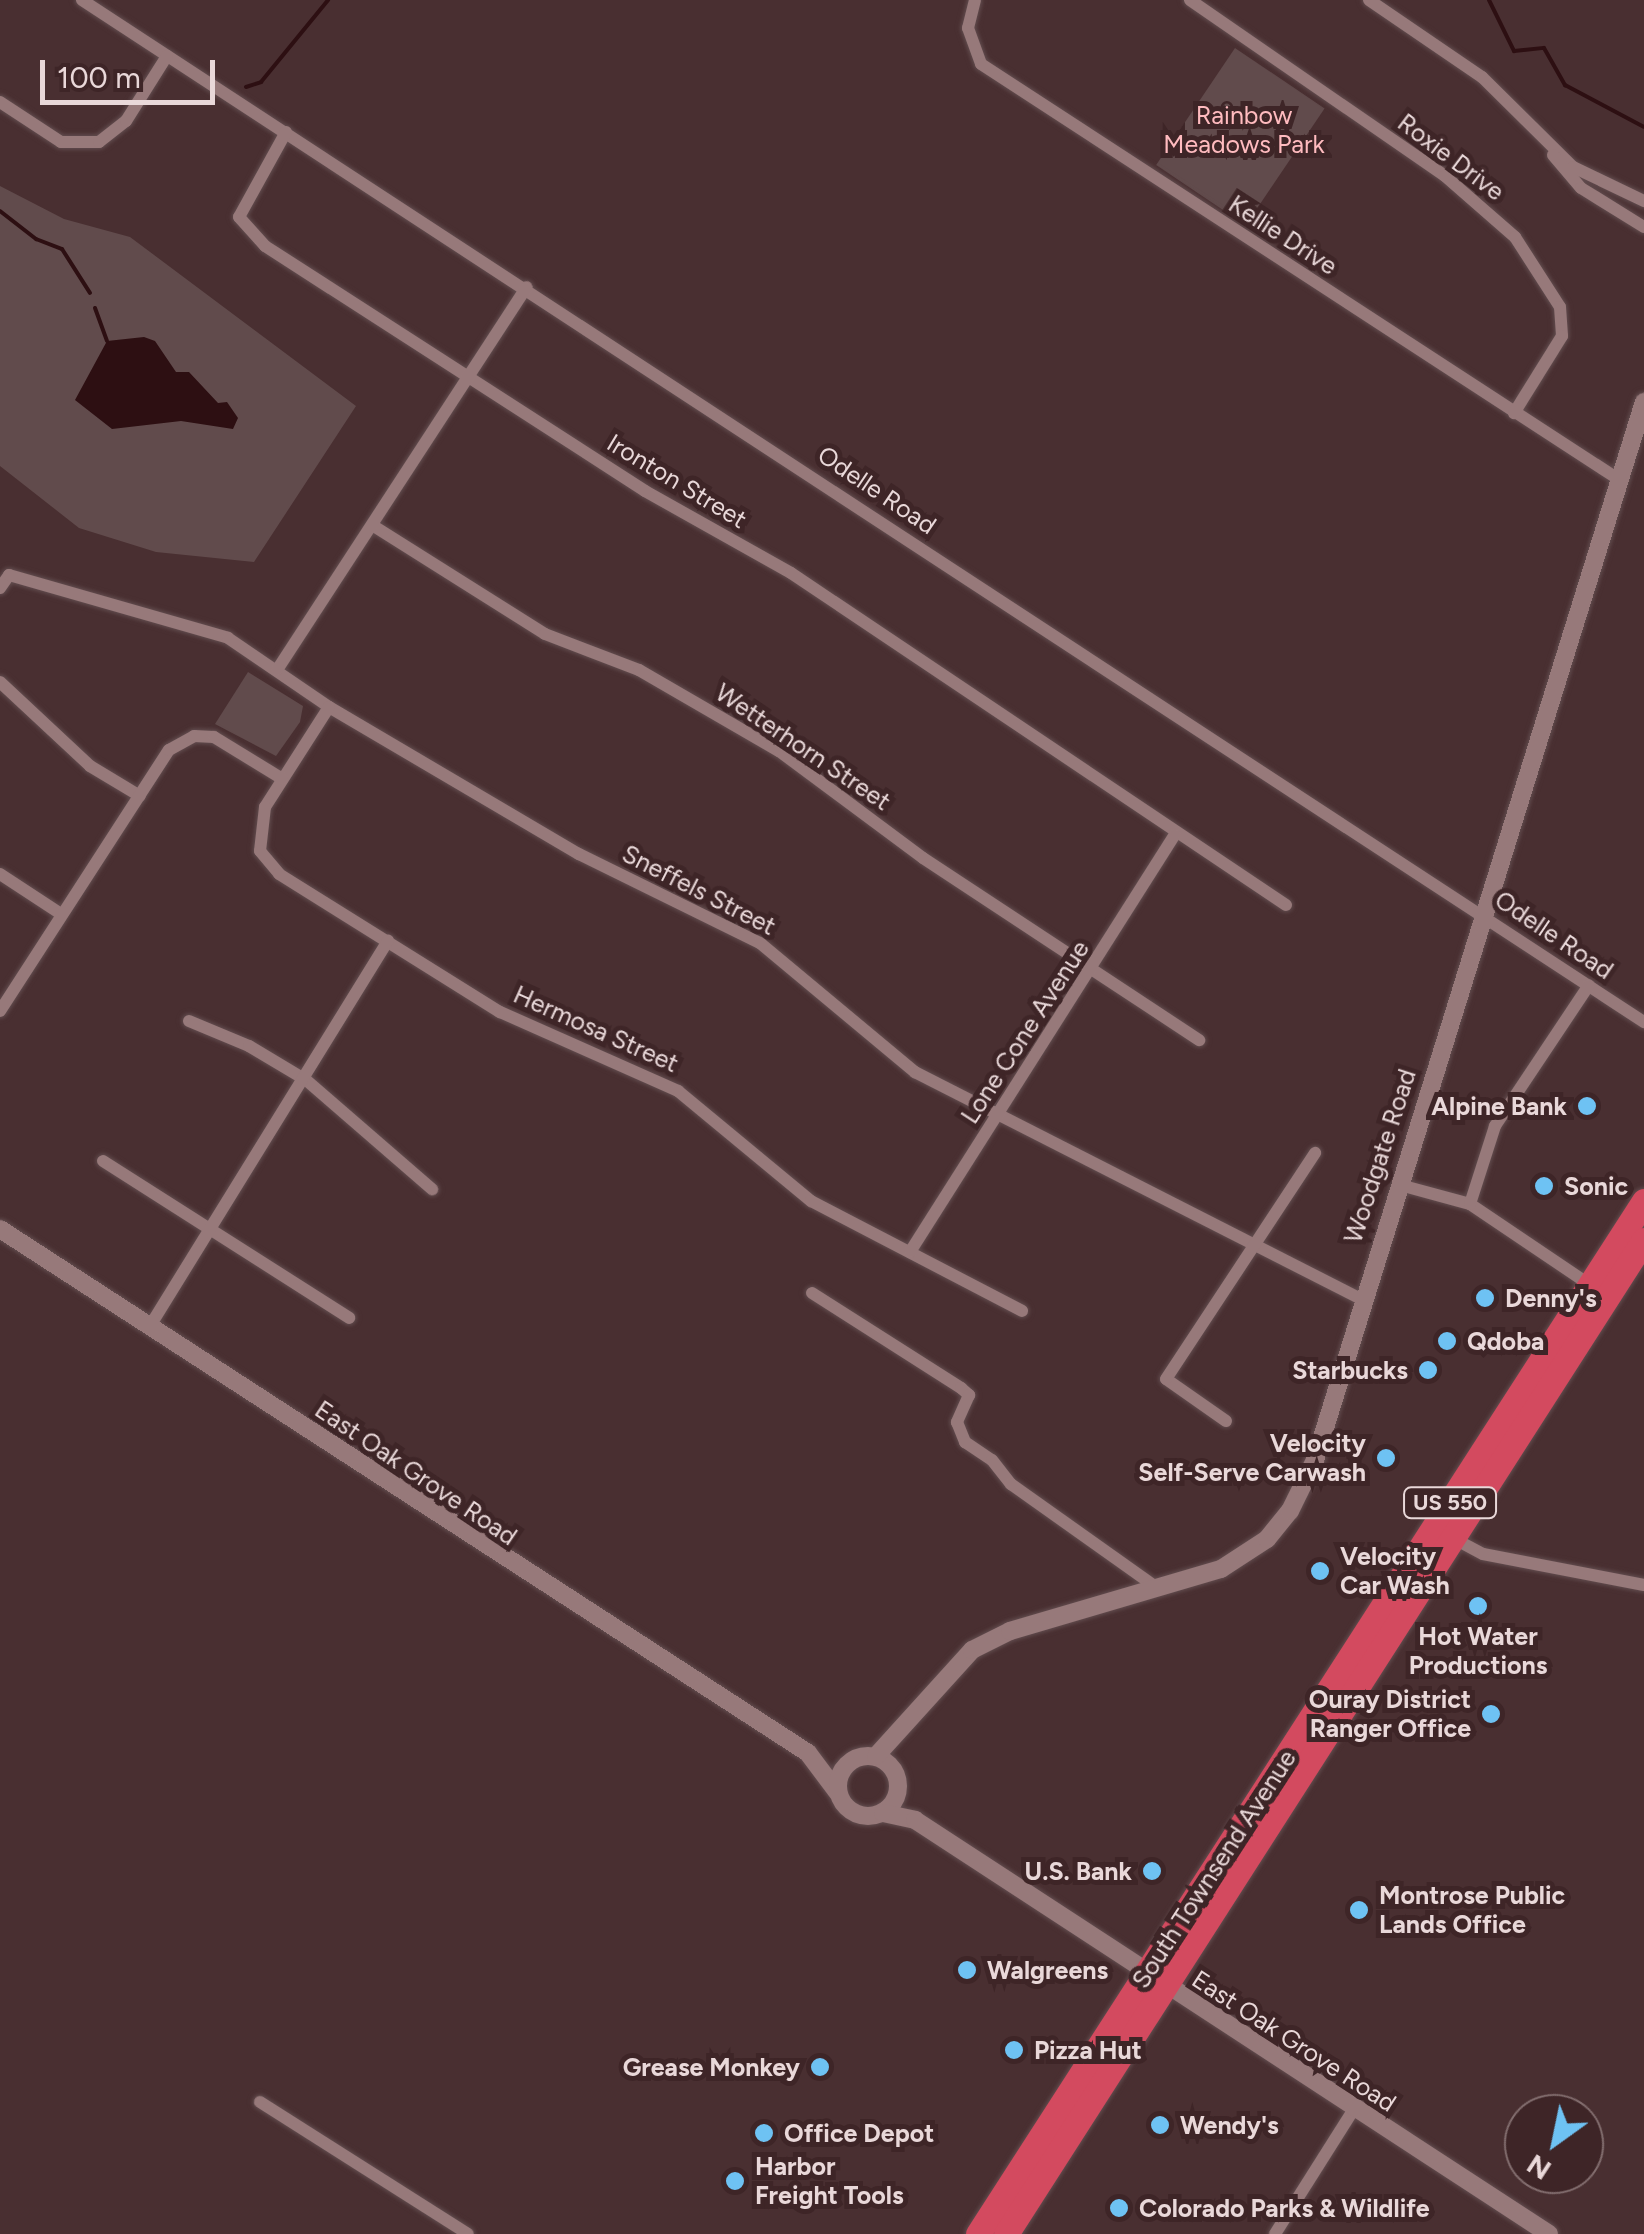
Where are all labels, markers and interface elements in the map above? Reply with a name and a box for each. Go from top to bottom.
scale bar [45,40,220,102]
text: 100 m [57,59,141,96]
park label: Rainbow Meadows Park [1163,101,1325,160]
street label: Roxie Drive [1392,107,1510,207]
street label: Kellie Drive [1223,189,1343,281]
street label: Ironton Street [602,428,752,534]
street label: Odelle Road [812,440,942,540]
street label: Wetterhorn Street [710,677,896,817]
street label: Sneffels Street [617,838,781,942]
street label: Odelle Road [1489,885,1619,985]
street label: Lone Cone Avenue [955,935,1095,1129]
street label: Hermosa Street [509,979,683,1079]
street label: Woodgate Road [1338,1065,1422,1247]
place label: Alpine Bank [1431,1091,1567,1121]
marker: Alpine Bank [1576,1095,1598,1117]
place label: Sonic [1564,1171,1628,1201]
marker: Sonic [1533,1175,1555,1197]
place label: Denny's [1505,1283,1597,1313]
marker: Denny's [1474,1287,1496,1309]
place label: Qdoba [1467,1326,1544,1356]
marker: Qdoba [1436,1330,1458,1352]
place label: Starbucks [1292,1355,1408,1385]
marker: Starbucks [1417,1359,1439,1381]
street label: East Oak Grove Road [309,1394,523,1552]
place label: Velocity Self-Serve Carwash [1138,1429,1366,1488]
marker: Velocity Self-Serve Carwash [1375,1447,1397,1469]
road number: US 550 [1402,1486,1498,1520]
place label: Velocity Car Wash [1340,1542,1450,1601]
marker: Velocity Car Wash [1309,1560,1331,1582]
marker: Hot Water Productions [1467,1595,1489,1617]
place label: Hot Water Productions [1409,1622,1547,1681]
place label: Ouray District Ranger Office [1309,1685,1471,1744]
marker: Ouray District Ranger Office [1480,1703,1502,1725]
street label: South Townsend Avenue [1126,1744,1302,1994]
place label: U.S. Bank [1025,1856,1132,1886]
marker: U.S. Bank [1141,1860,1163,1882]
place label: Montrose Public Lands Office [1379,1881,1565,1940]
marker: Montrose Public Lands Office [1348,1899,1370,1921]
place label: Walgreens [987,1955,1108,1985]
marker: Walgreens [956,1959,978,1981]
street label: East Oak Grove Road [1186,1964,1402,2118]
place label: Pizza Hut [1034,2035,1142,2065]
marker: Pizza Hut [1003,2039,1025,2061]
place label: Grease Monkey [623,2052,800,2082]
marker: Grease Monkey [809,2056,831,2078]
north arrow [1504,2094,1604,2194]
place label: Wendy's [1180,2110,1279,2140]
marker: Wendy's [1149,2114,1171,2136]
place label: Office Depot [784,2118,934,2148]
marker: Office Depot [753,2122,775,2144]
text: N [1520,2147,1557,2188]
place label: Harbor Freight Tools [755,2152,904,2211]
marker: Harbor Freight Tools [724,2170,746,2192]
place label: Colorado Parks & Wildlife [1139,2193,1430,2223]
marker: Colorado Parks & Wildlife [1108,2197,1130,2219]

